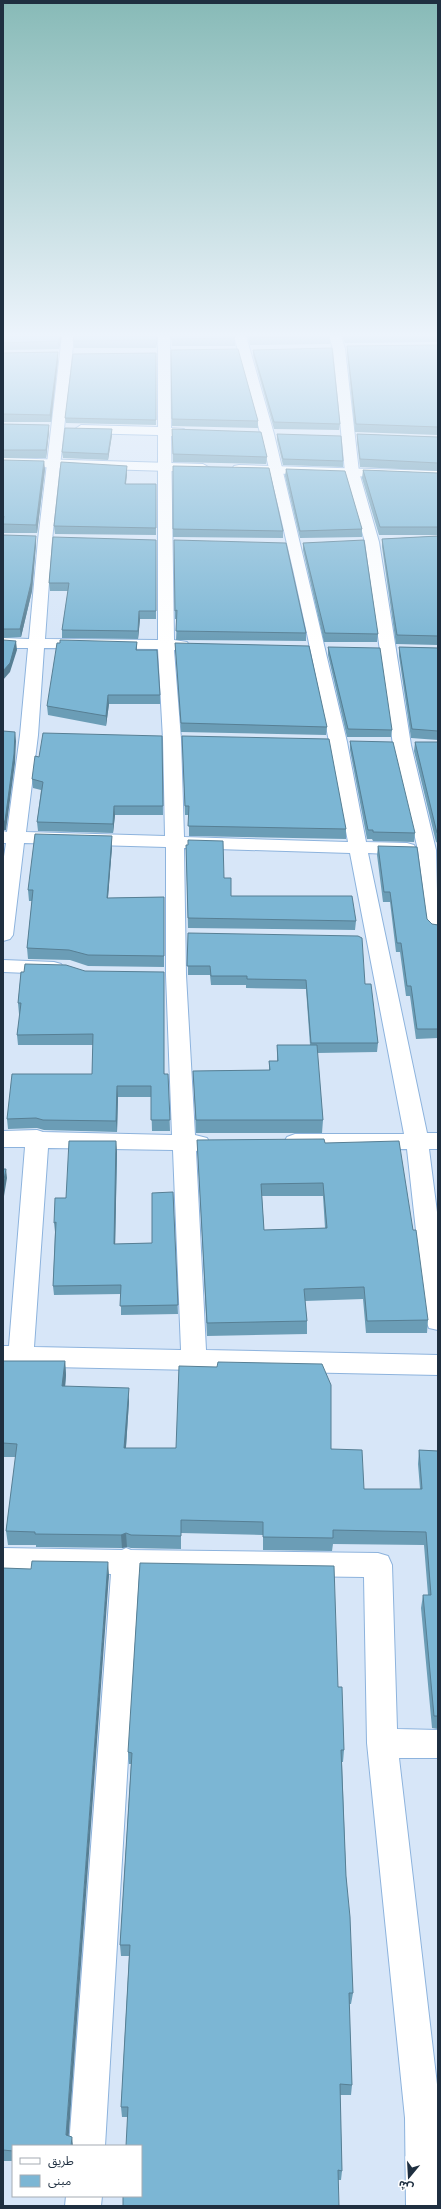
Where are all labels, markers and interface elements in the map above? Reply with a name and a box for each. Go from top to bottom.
legend [12,2145,142,2197]
text: طريق [48,2154,74,2169]
north arrow [389,2157,429,2197]
text: مبنى [48,2174,71,2188]
text: ش [397,2178,415,2195]

